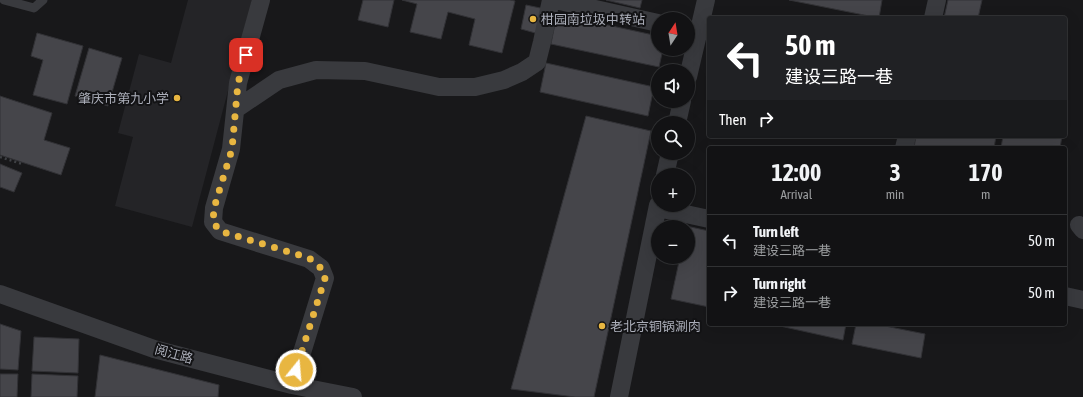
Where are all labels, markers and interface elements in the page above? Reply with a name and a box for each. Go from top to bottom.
place label: 柑园南垃圾中转站 [541,12,645,27]
north arrow [651,12,695,56]
map controls [651,12,695,264]
marker: 柑园南垃圾中转站 [528,14,538,24]
text: 50 m [785,29,835,61]
icon: left [719,32,771,84]
pin [229,38,263,72]
icon: arrive [235,44,257,66]
button: sound [651,64,695,108]
text: 建设三路一巷 [785,66,893,87]
place label: 肇庆市第九小学 [78,91,169,106]
marker: 肇庆市第九小学 [172,93,182,103]
icon: right [755,108,777,130]
text: Then [719,111,747,128]
button: search [651,116,695,160]
text: 12:00 [771,159,821,186]
text: 3 [889,159,901,186]
text: 170 [969,159,1003,186]
button: + [651,168,695,212]
text: Arrival [780,187,812,202]
text: min [886,187,904,202]
text: m [981,187,990,202]
button: − [651,220,695,264]
text: Turn left [753,223,799,240]
icon: left [719,230,741,252]
text: 50 m [1028,232,1055,249]
text: 建设三路一巷 [753,243,831,258]
text: Turn right [753,275,806,292]
icon: right [719,282,741,304]
text: 50 m [1028,284,1055,301]
text: 建设三路一巷 [753,295,831,310]
place label: 老北京铜锅涮肉 [610,319,701,334]
marker: 老北京铜锅涮肉 [597,321,607,331]
street label: 阅江路 [153,342,195,366]
position arrow [275,349,317,391]

